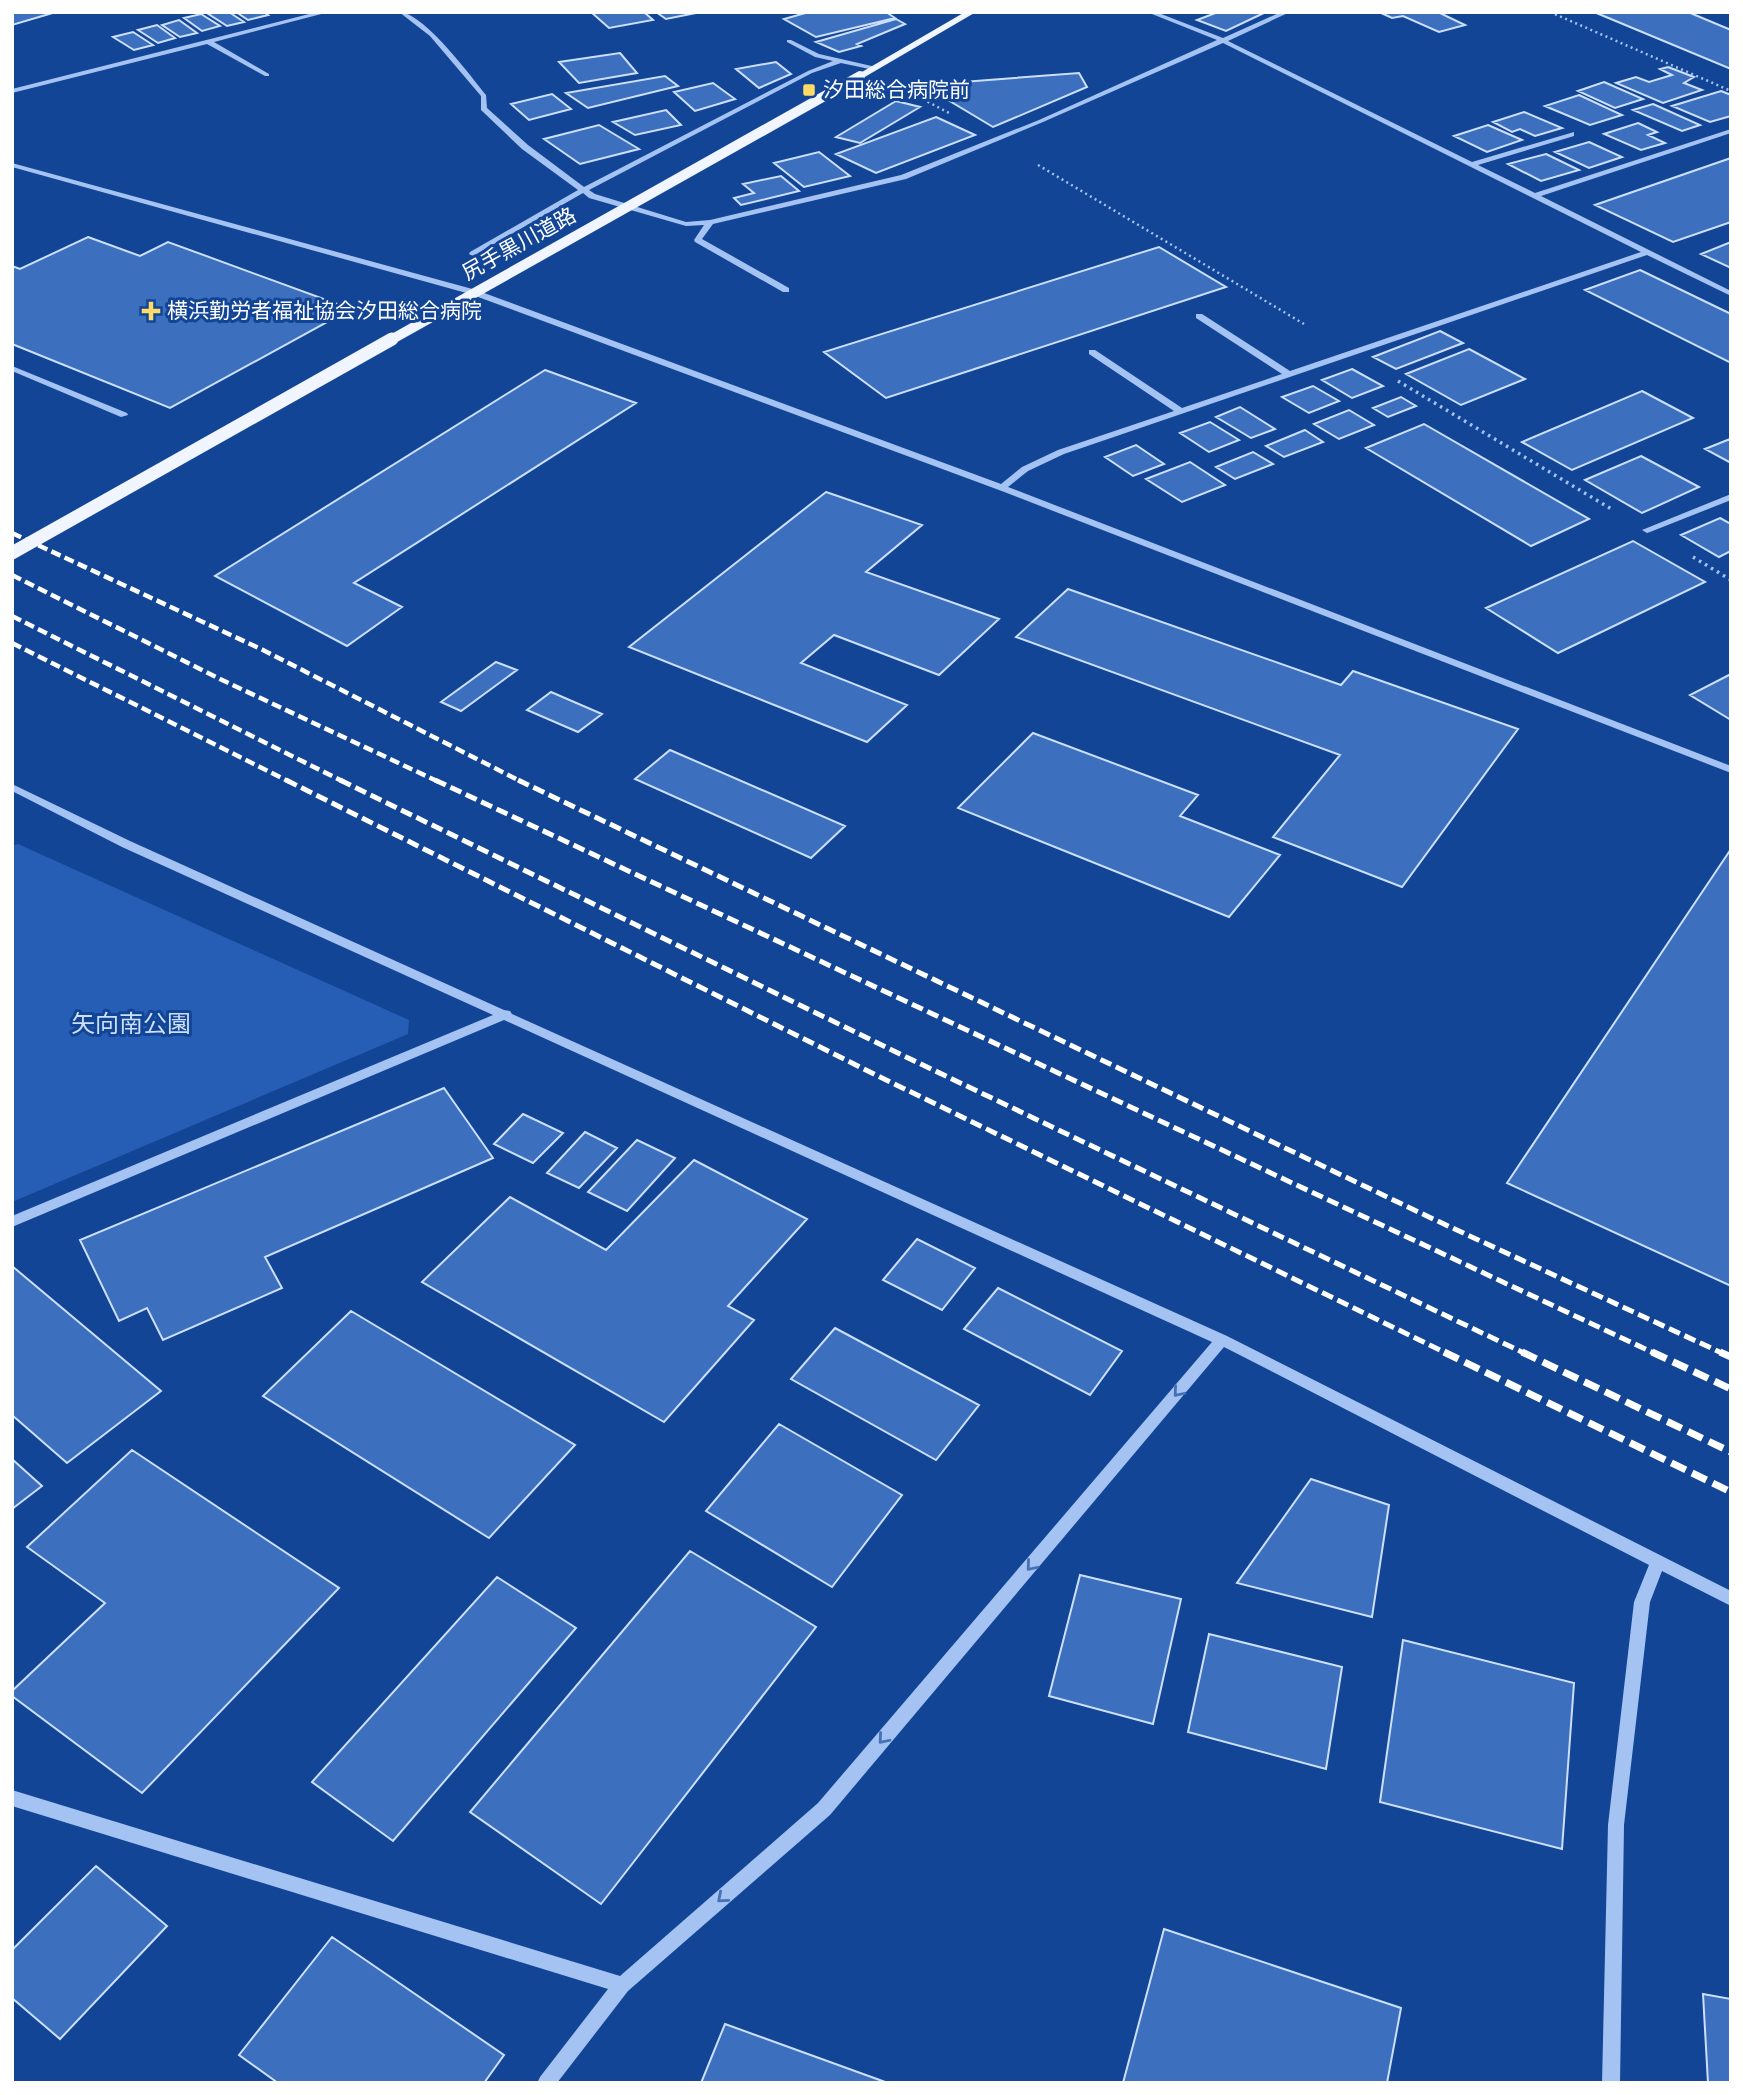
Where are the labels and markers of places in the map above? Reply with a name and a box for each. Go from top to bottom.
place label: 汐田総合病院前 [823,78,970,102]
marker: 汐田総合病院前 [801,82,817,98]
place label: 横浜勤労者福祉協会汐田総合病院 [167,299,482,323]
marker: 横浜勤労者福祉協会汐田総合病院 [141,301,161,321]

